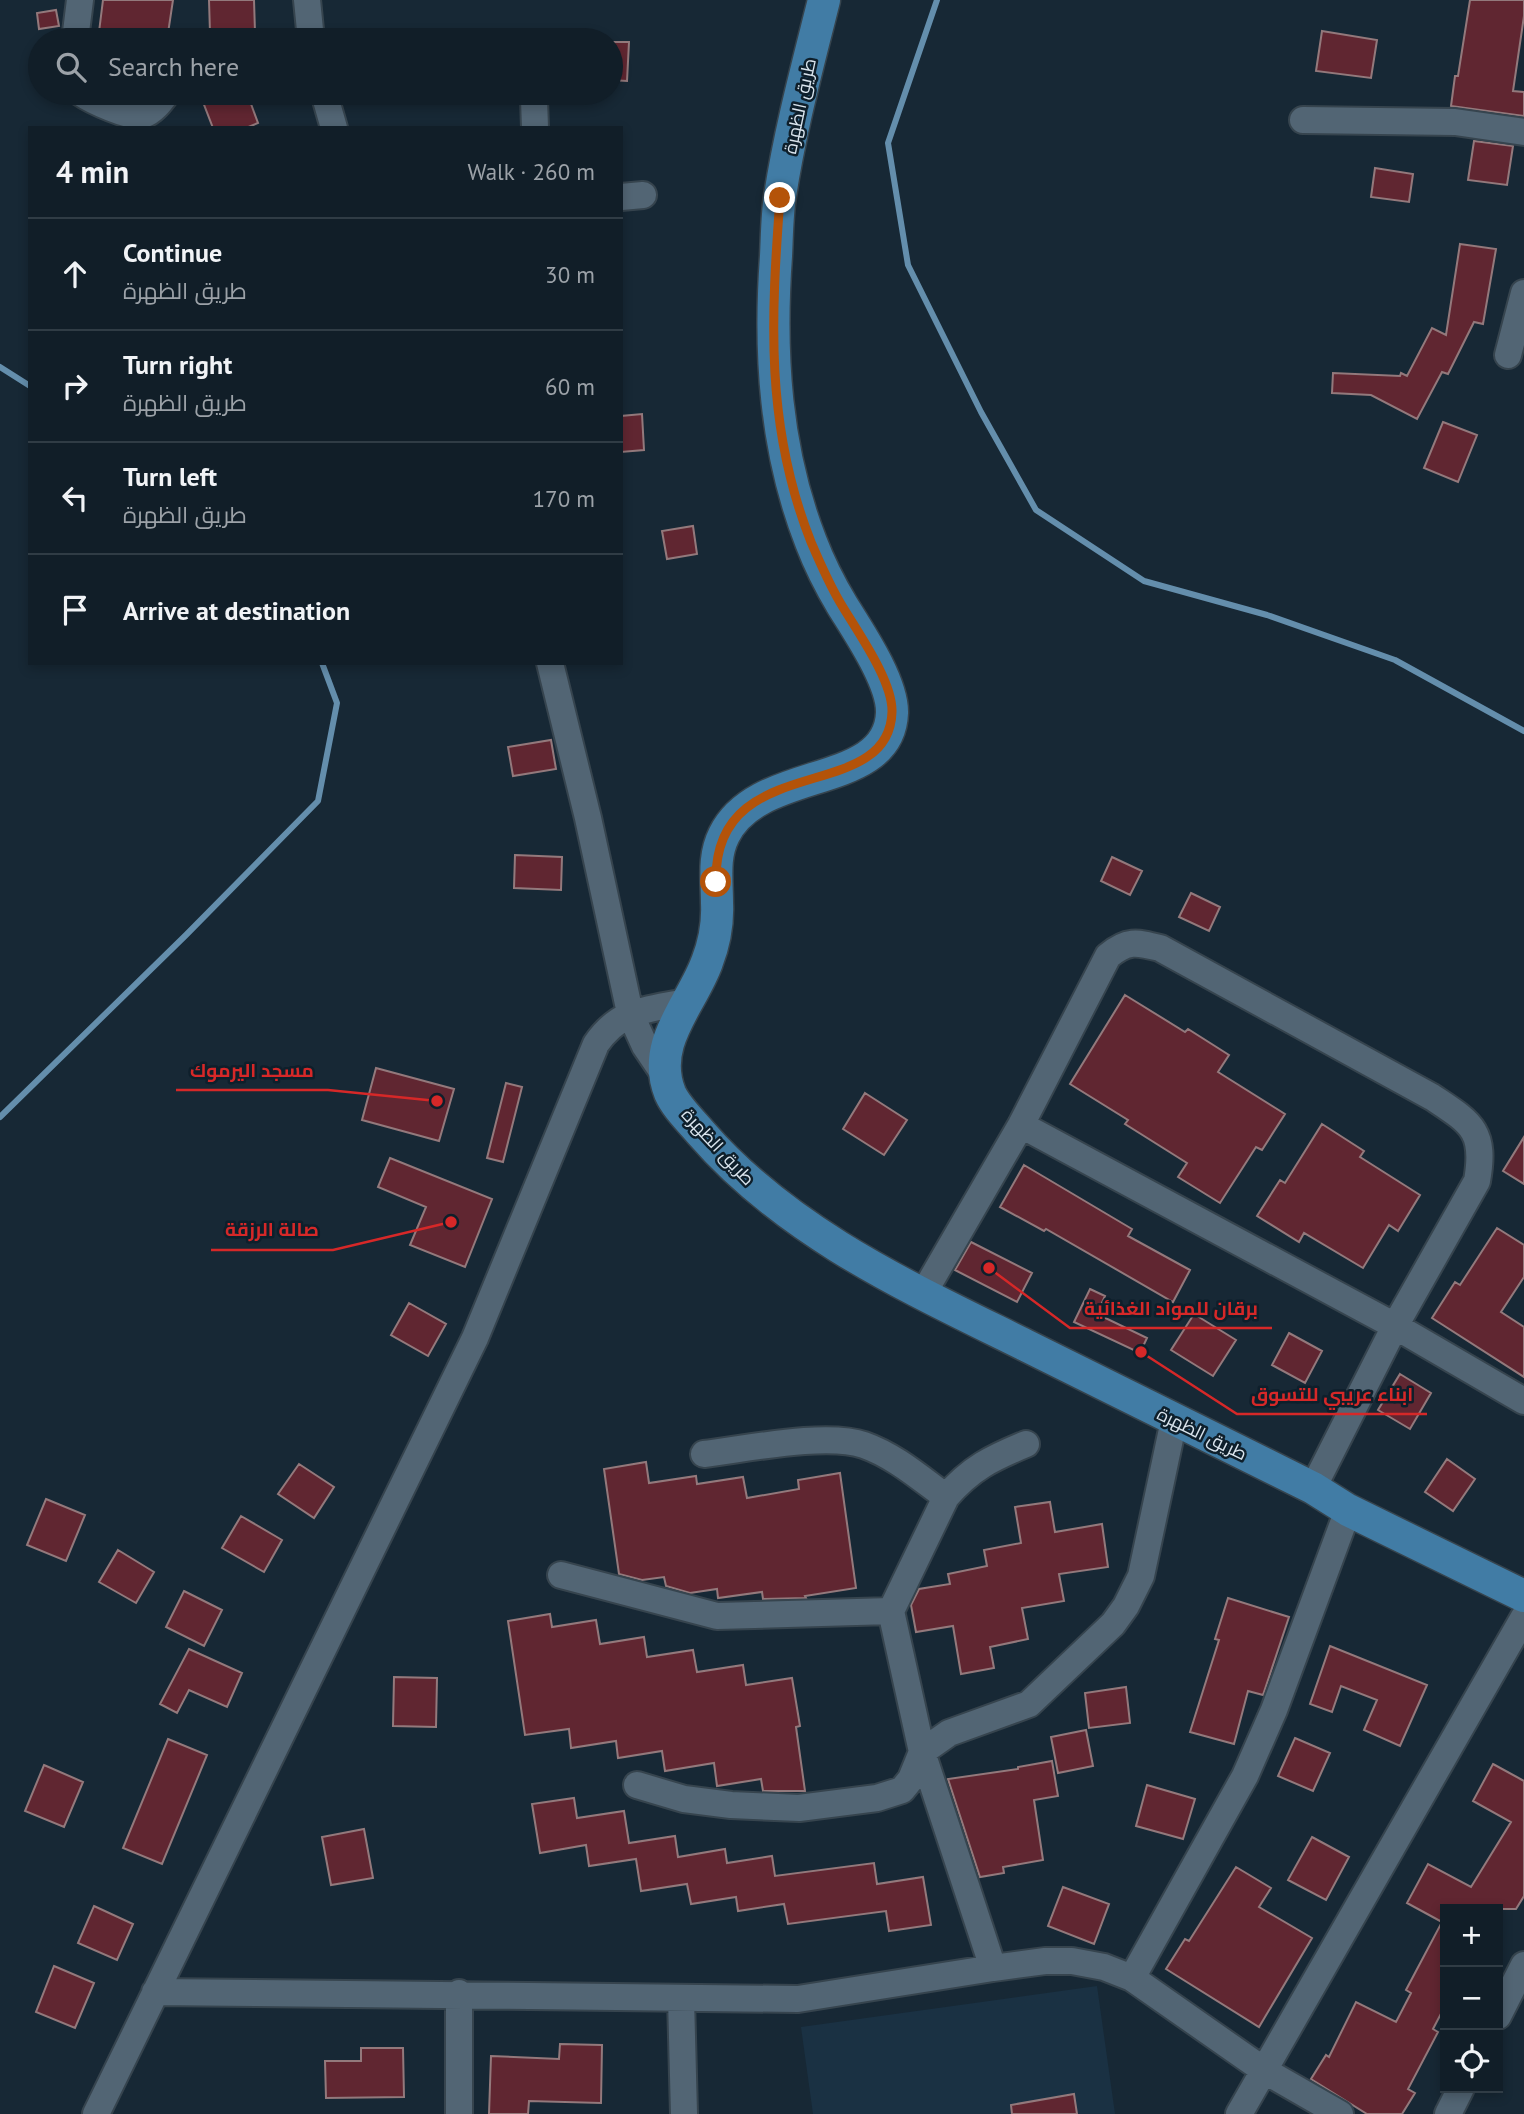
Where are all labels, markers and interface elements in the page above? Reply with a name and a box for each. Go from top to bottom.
search box [28,28,623,105]
icon: search [52,48,90,86]
text: Search here [108,50,239,83]
street label: طريق الظهرة [778,56,822,156]
text: 4 min [56,152,129,191]
text: Walk · 260 m [468,157,595,186]
route end [764,182,795,213]
text: Continue [123,236,222,269]
icon: ahead [56,255,94,293]
text: 30 m [545,260,595,289]
text: طريق الظهرة [123,276,247,305]
text: Turn right [123,348,232,381]
icon: right [56,367,94,405]
text: 60 m [545,372,595,401]
text: طريق الظهرة [123,388,247,417]
text: Turn left [123,460,217,493]
icon: left [56,479,94,517]
text: 170 m [533,484,595,513]
text: طريق الظهرة [123,500,247,529]
icon: arrive [56,591,94,629]
text: Arrive at destination [123,594,350,627]
route start [700,866,731,897]
callout: مسجد اليرموك [176,1050,328,1090]
text: مسجد اليرموك [190,1058,314,1082]
street label: طريق الظهرة [676,1103,760,1191]
callout: صالة الرزقة [211,1210,333,1250]
text: صالة الرزقة [225,1217,319,1242]
callout: برقان للمواد الغذائية [1070,1288,1272,1328]
text: برقان للمواد الغذائية [1084,1296,1258,1320]
callout: ابناء عريبي للتسوق [1237,1374,1427,1414]
text: ابناء عريبي للتسوق [1251,1382,1413,1410]
street label: طريق الظهرة [1153,1402,1251,1466]
map controls [1440,1904,1503,2093]
button: + [1440,1904,1503,1967]
button: − [1440,1967,1503,2030]
button: locate [1440,2030,1503,2093]

